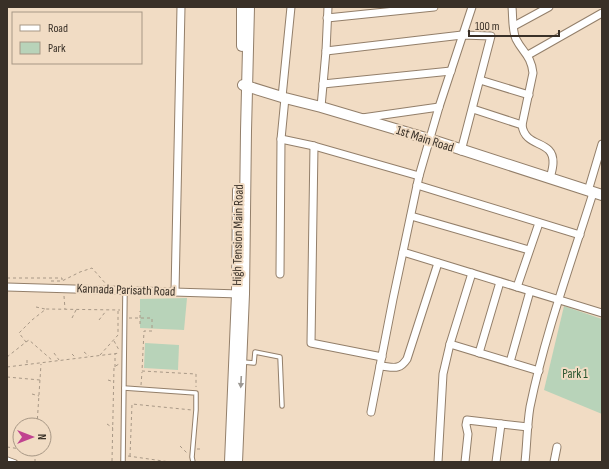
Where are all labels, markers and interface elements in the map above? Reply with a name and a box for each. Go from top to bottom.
legend [12,12,142,64]
scale bar [469,12,559,38]
text: 100 m [475,19,500,34]
text: Road [48,21,68,36]
text: Park [48,41,66,56]
street label: 1st Main Road [394,122,456,156]
street label: High Tension Main Road [229,184,247,286]
street label: Kannada Parisath Road [76,280,176,300]
park label: Park 1 [562,366,588,382]
one-way arrow [238,376,245,388]
north arrow [12,417,52,457]
text: N [35,434,48,440]

